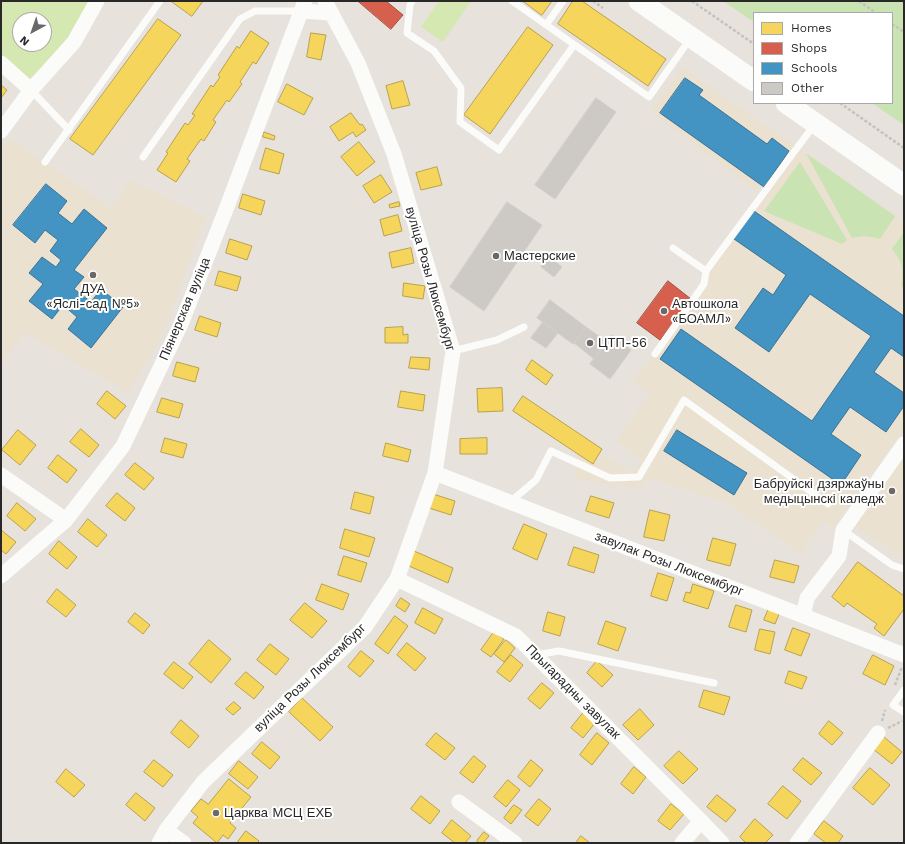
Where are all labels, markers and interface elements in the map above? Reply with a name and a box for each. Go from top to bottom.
north arrow [12,12,52,52]
legend [753,12,893,104]
text: Homes [791,21,832,35]
text: N [17,33,32,48]
text: Shops [791,41,827,55]
text: Schools [791,61,837,75]
text: Other [791,81,824,95]
street label: вуліца Розы Люксембург [402,205,458,353]
place label: Мастерские [504,248,576,264]
marker: Мастерские [491,251,501,261]
street label: Піянерская вуліца [156,255,214,363]
marker: ДУА «Яслі-сад №5» [88,270,98,280]
place label: ДУА «Яслі-сад №5» [46,281,140,312]
place label: Автошкола «БОАМЛ» [672,296,738,327]
marker: Автошкола «БОАМЛ» [659,306,669,316]
place label: ЦТП-56 [598,335,647,351]
marker: ЦТП-56 [585,338,595,348]
place label: Бабруйскі дзяржаўны медыцынскі каледж [754,476,884,507]
marker: Бабруйскі дзяржаўны медыцынскі каледж [887,486,897,496]
street label: завулак Розы Люксембург [592,528,746,600]
street label: вуліца Розы Люксембург [251,620,369,736]
street label: Прыгарадны завулак [523,642,623,742]
place label: Царква МСЦ ЕХБ [224,805,333,821]
marker: Царква МСЦ ЕХБ [211,808,221,818]

